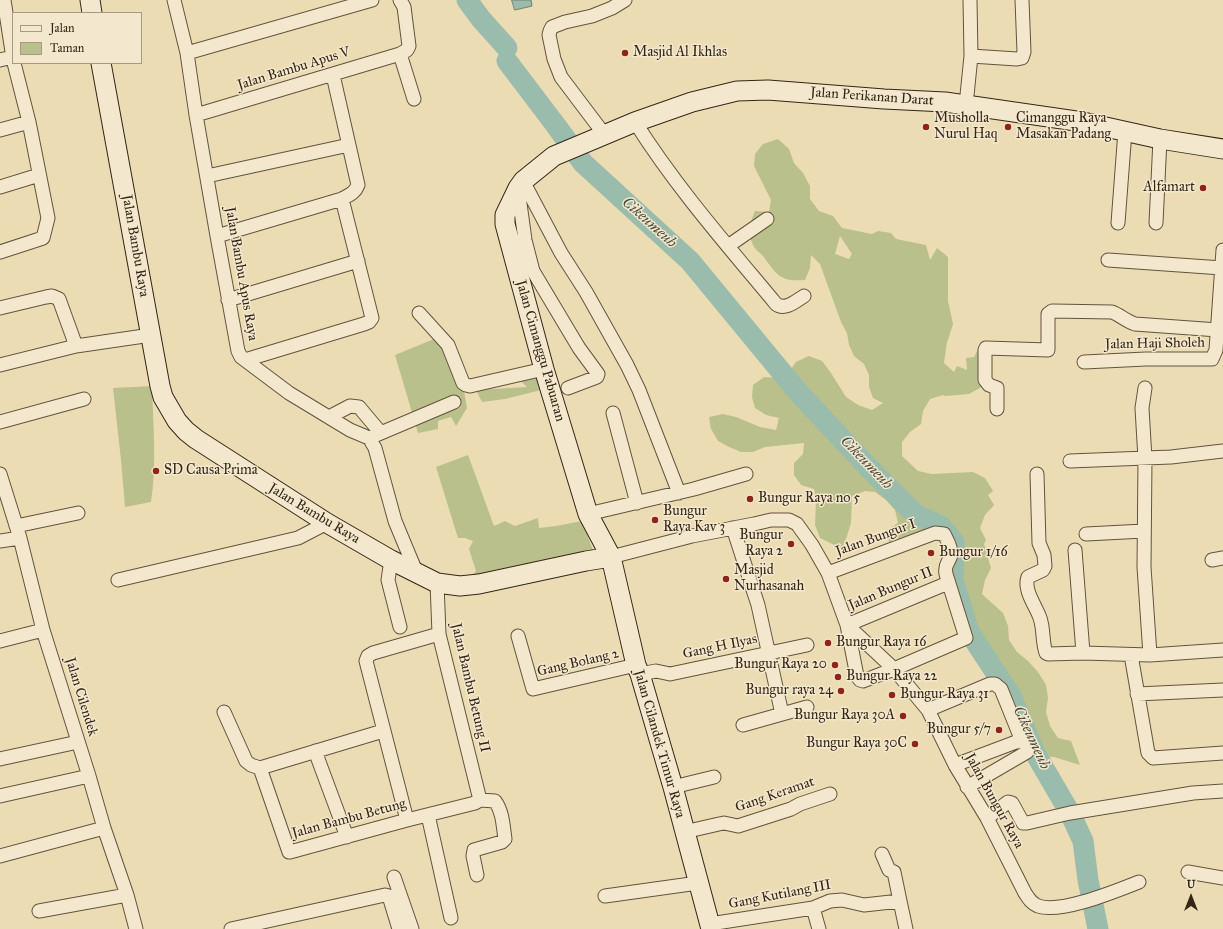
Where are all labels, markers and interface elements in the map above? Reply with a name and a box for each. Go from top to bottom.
legend [12,12,142,64]
text: Jalan [50,21,74,35]
text: Taman [50,41,84,55]
street label: Jalan Bambu Apus V [235,44,353,94]
place label: Masjid Al Ikhlas [633,45,727,61]
marker: Masjid Al Ikhlas [620,48,630,58]
street label: Jalan Perikanan Darat [810,84,934,110]
place label: Musholla Nurul Haq [934,111,997,144]
place label: Cimanggu Raya Masakan Padang [1016,111,1111,144]
marker: Musholla Nurul Haq [921,122,931,132]
marker: Cimanggu Raya Masakan Padang [1003,122,1013,132]
place label: Alfamart [1143,180,1195,196]
marker: Alfamart [1198,183,1208,193]
street label: Jalan Bambu Raya [118,194,152,298]
water label: Cikeumeuh [618,194,680,252]
street label: Jalan Bambu Apus Raya [221,206,261,342]
street label: Jalan Cimanggu Pabuaran [512,278,568,424]
street label: Jalan Haji Sholeh [1105,335,1205,353]
water label: Cikeumeuh [836,433,896,493]
place label: SD Causa Prima [164,463,258,479]
marker: SD Causa Prima [151,466,161,476]
street label: Jalan Bambu Raya [265,480,363,548]
place label: Bungur Raya no 5 [758,491,860,507]
marker: Bungur Raya no 5 [745,494,755,504]
place label: Bungur Raya Kav 3 [663,504,725,536]
marker: Bungur Raya Kav 3 [650,515,660,525]
street label: Jalan Bungur I [834,516,918,560]
place label: Bungur Raya 2 [739,528,783,560]
marker: Bungur Raya 2 [786,539,796,549]
place label: Bungur 1/16 [939,545,1008,561]
marker: Bungur 1/16 [926,548,936,558]
place label: Masjid Nurhasanah [734,563,804,596]
street label: Jalan Bungur II [846,564,936,614]
marker: Masjid Nurhasanah [721,574,731,584]
street label: Jalan Bambu Betung II [447,622,493,754]
street label: Gang H Ilyas [681,631,759,663]
place label: Bungur Raya 16 [836,635,926,651]
marker: Bungur Raya 16 [823,638,833,648]
street label: Gang Bolang 2 [536,645,620,681]
street label: Jalan Cilendek [61,656,101,738]
place label: Bungur Raya 20 [734,657,827,673]
marker: Bungur Raya 20 [830,660,840,670]
street label: Jalan Cilandek Timur Raya [630,668,688,820]
place label: Bungur Raya 22 [846,669,937,685]
marker: Bungur Raya 22 [833,672,843,682]
place label: Bungur raya 24 [745,683,833,699]
marker: Bungur raya 24 [836,686,846,696]
place label: Bungur Raya 31 [900,687,989,703]
marker: Bungur Raya 31 [887,690,897,700]
water label: Cikeumeuh [1009,704,1053,772]
place label: Bungur Raya 30A [794,708,895,724]
marker: Bungur Raya 30A [898,711,908,721]
place label: Bungur 5/7 [927,722,991,738]
marker: Bungur 5/7 [994,725,1004,735]
place label: Bungur Raya 30C [806,736,907,752]
marker: Bungur Raya 30C [910,739,920,749]
street label: Jalan Bungur Raya [961,750,1027,852]
street label: Gang Keramat [733,774,817,816]
street label: Jalan Bambu Betung [290,796,408,842]
street label: Gang Kutilang III [727,877,833,913]
north arrow [1171,877,1211,917]
text: U [1187,878,1195,891]

